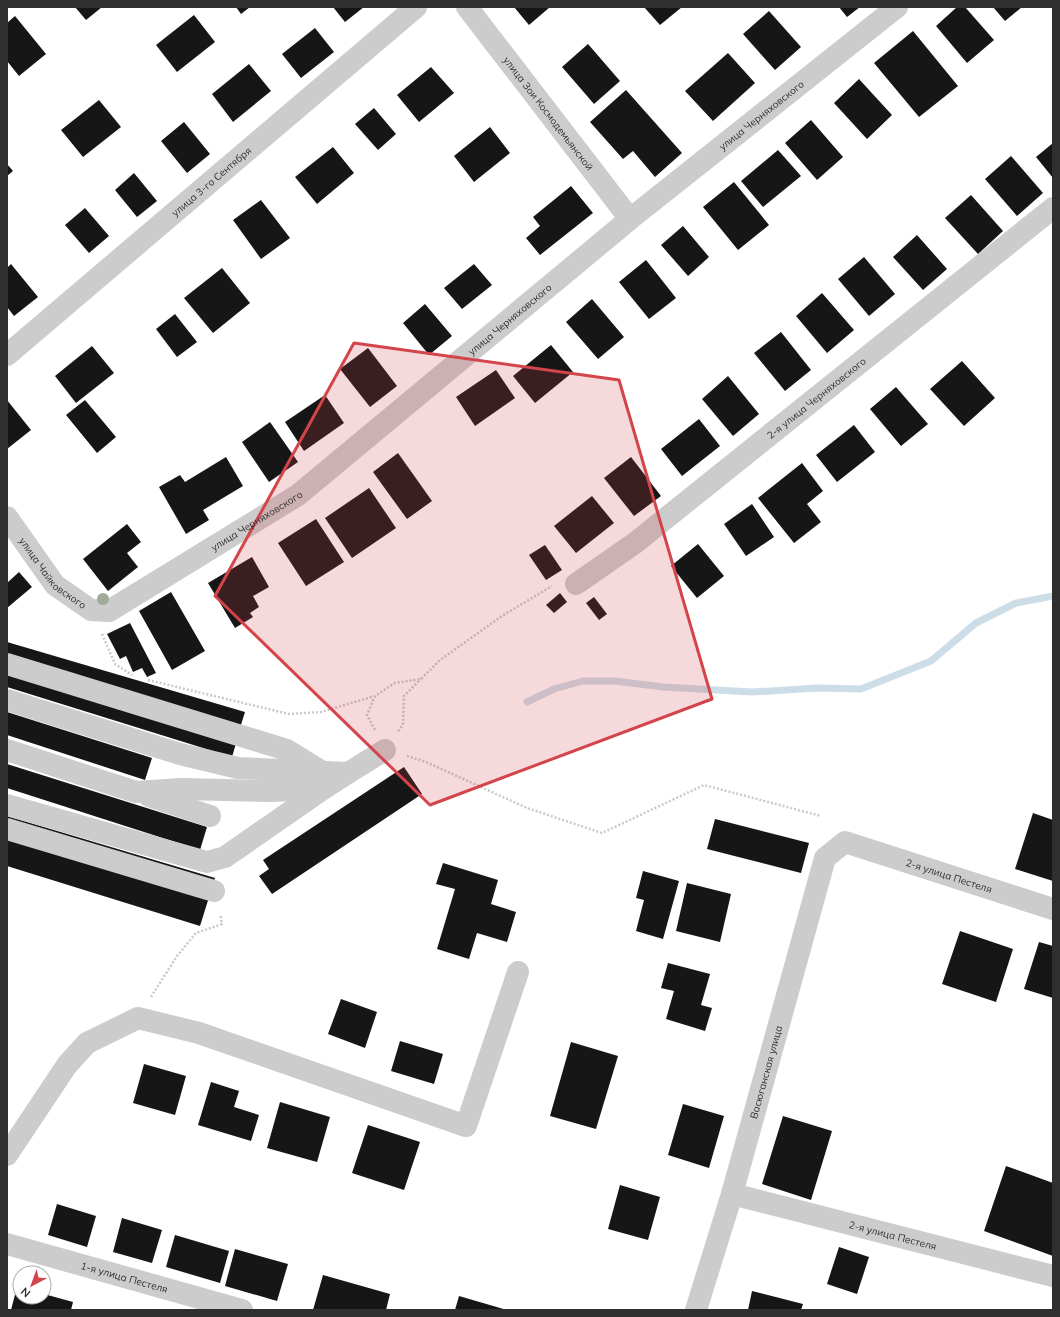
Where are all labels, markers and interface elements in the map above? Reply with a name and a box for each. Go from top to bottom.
street label: улица Зои Космодемьянской [500,54,596,173]
street label: улица Черняховского [716,77,807,153]
street label: улица 3-го Сентября [169,144,254,219]
street label: улица Черняховского [465,281,555,358]
street label: 2-я улица Черняховского [764,354,869,442]
street label: улица Черняховского [208,488,305,554]
street label: улица Чайковского [16,535,89,612]
street label: 2-я улица Пестеля [904,856,994,896]
street label: Васюганская улица [747,1024,785,1120]
street label: 2-я улица Пестеля [848,1218,938,1253]
street label: 1-я улица Пестеля [79,1259,169,1296]
north arrow [12,1265,52,1305]
text: N [18,1285,33,1301]

